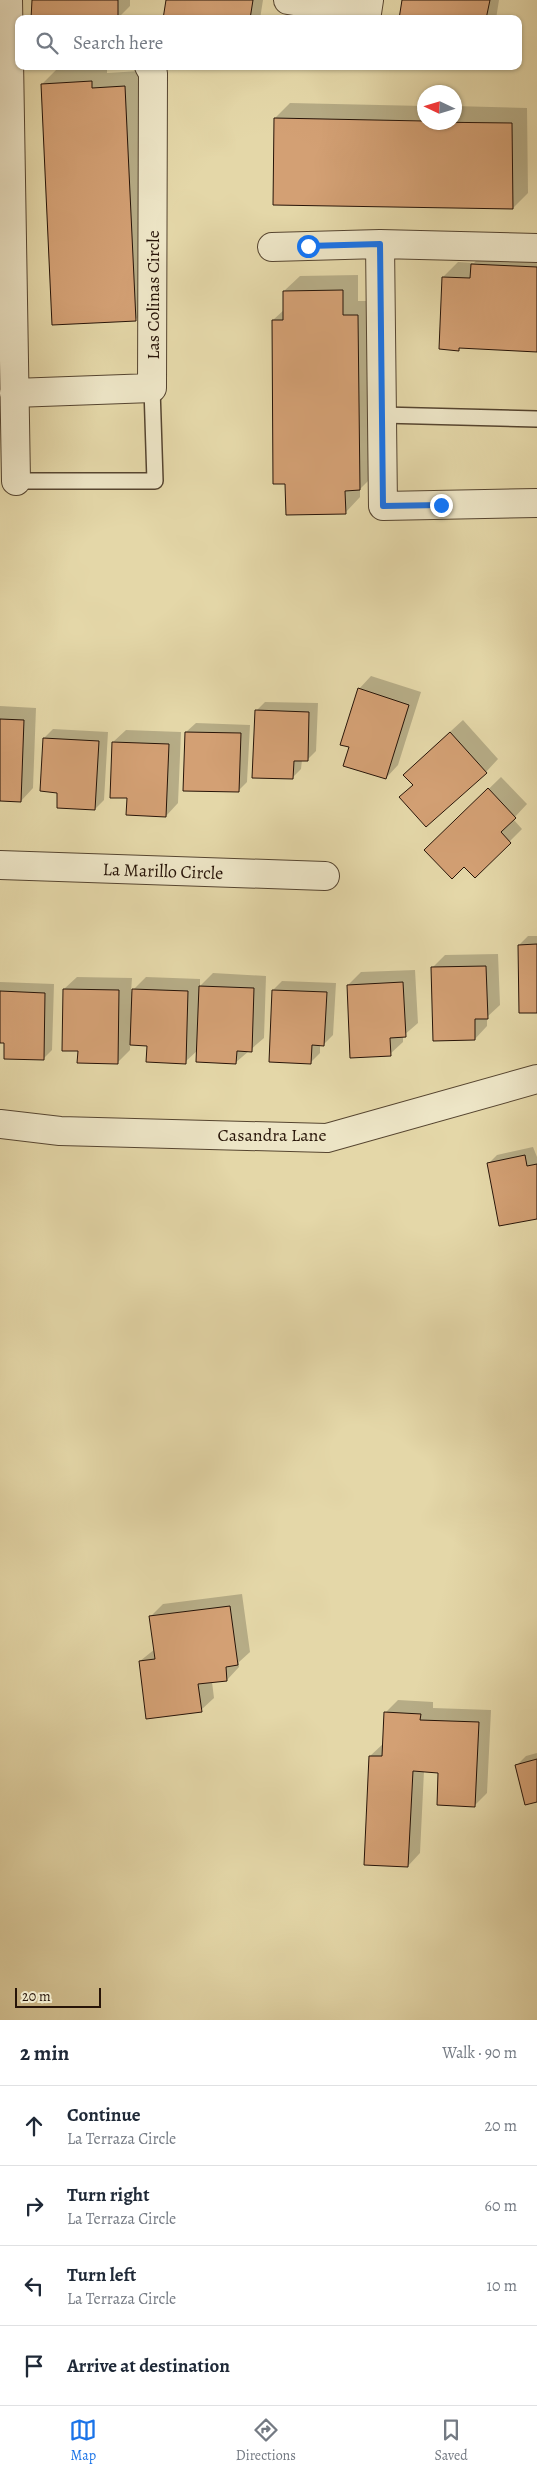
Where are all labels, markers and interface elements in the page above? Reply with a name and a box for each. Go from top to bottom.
search box [15,15,522,70]
icon: search [33,29,61,57]
text: Search here [73,30,163,56]
north arrow [417,85,462,130]
street label: Las Colinas Circle [141,230,165,360]
route start [297,235,320,258]
route end [430,494,453,517]
street label: La Marillo Circle [102,857,224,885]
street label: Casandra Lane [218,1123,326,1147]
scale bar [15,1985,101,2008]
text: 20 m [22,1987,51,2006]
text: 2 min [20,2039,69,2067]
text: Walk · 90 m [442,2042,517,2064]
text: Continue [67,2102,141,2128]
icon: ahead [20,2112,48,2140]
text: 20 m [484,2115,517,2137]
text: La Terraza Circle [67,2128,176,2150]
text: Turn right [67,2182,149,2208]
icon: right [20,2192,48,2220]
text: 60 m [485,2195,517,2217]
text: La Terraza Circle [67,2208,176,2230]
text: Turn left [67,2262,136,2288]
icon: left [20,2272,48,2300]
text: 10 m [487,2275,517,2297]
text: La Terraza Circle [67,2288,176,2310]
icon: arrive [20,2352,48,2380]
text: Arrive at destination [67,2353,230,2379]
tab: Map [69,2416,97,2465]
tab: Directions [236,2416,296,2465]
tab: Saved [435,2416,468,2465]

